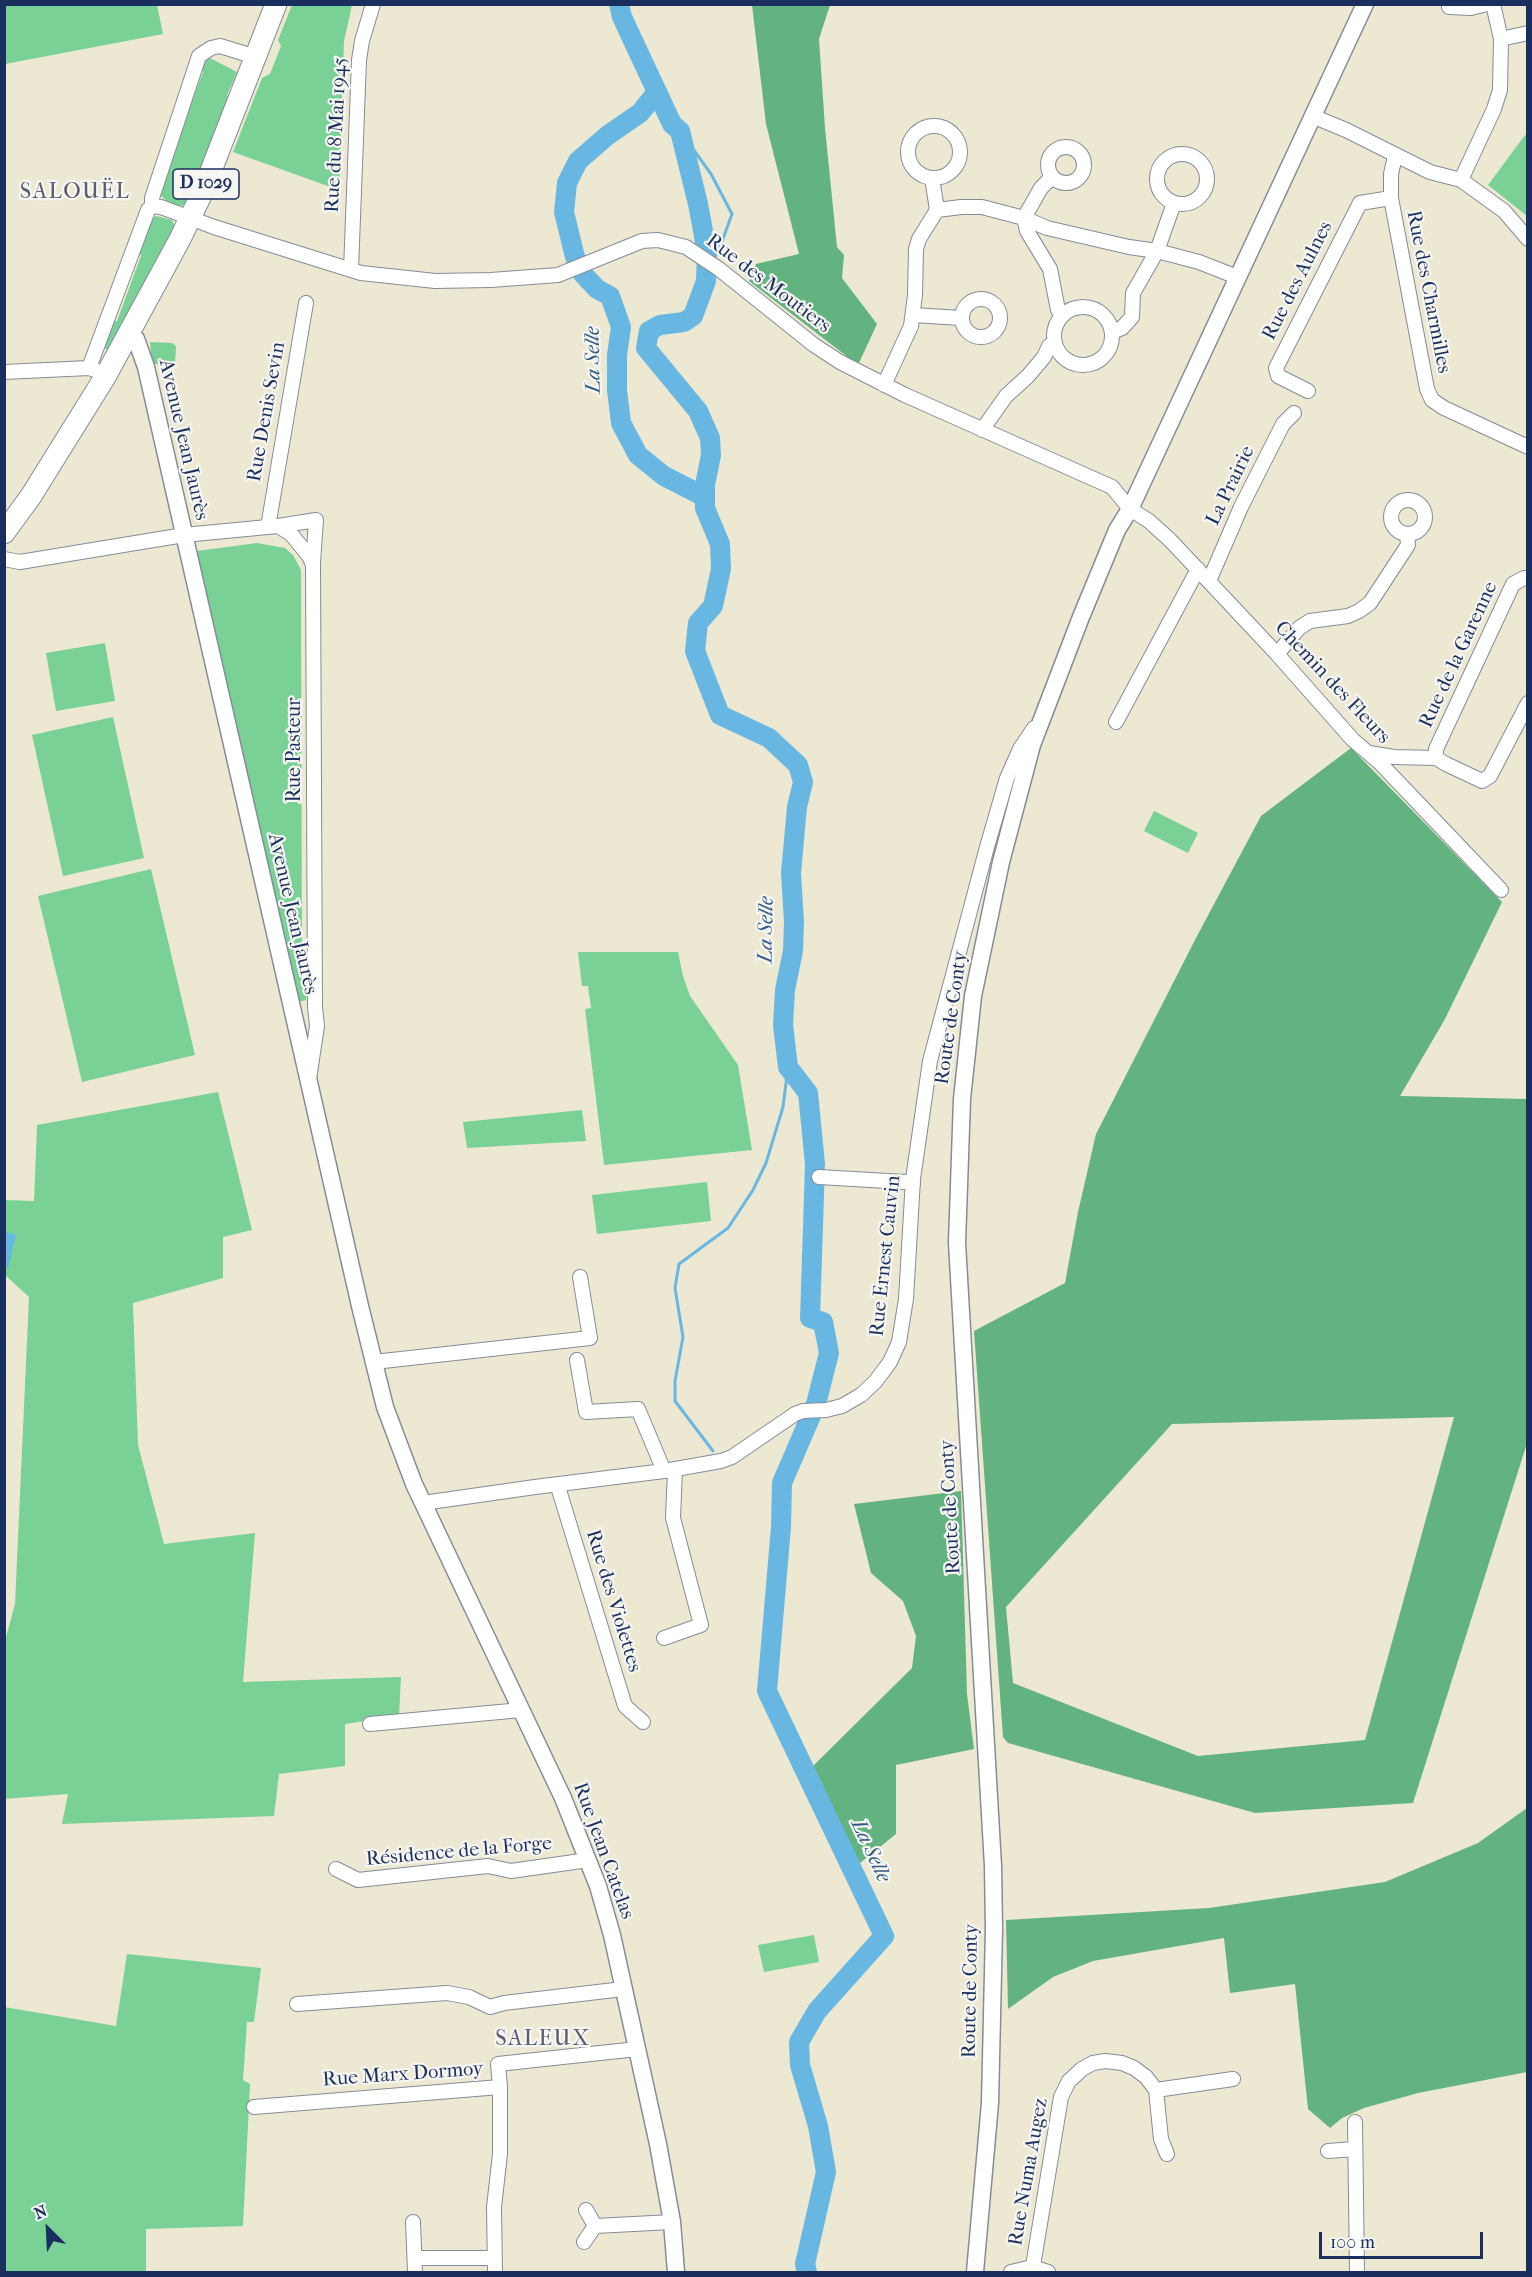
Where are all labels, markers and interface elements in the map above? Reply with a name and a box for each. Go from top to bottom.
street label: Rue du 8 Mai 1945 [321,57,353,213]
road number: D 1029 [173,169,239,199]
district label: SALOUËL [20,180,130,206]
street label: Rue des Charmilles [1400,209,1456,375]
street label: Rue des Aulnes [1258,217,1338,345]
street label: Rue des Moutiers [701,229,835,339]
water label: La Selle [581,327,607,393]
street label: Rue Denis Sevin [243,340,291,484]
street label: Avenue Jean Jaurès [153,357,213,523]
street label: La Prairie [1201,442,1261,530]
street label: Rue de la Garenne [1415,578,1503,732]
street label: Chemin des Fleurs [1269,617,1395,749]
street label: Rue Pasteur [283,698,307,802]
street label: Avenue Jean Jaurès [262,831,322,997]
water label: La Selle [754,897,780,963]
street label: Route de Conty [931,950,973,1086]
street label: Rue Ernest Cauvin [866,1174,906,1338]
street label: Route de Conty [935,1439,967,1575]
street label: Rue des Violettes [580,1527,646,1675]
street label: Rue Jean Catelas [567,1779,639,1923]
water label: La Selle [845,1816,895,1886]
street label: Résidence de la Forge [365,1832,553,1872]
street label: Route de Conty [958,1924,984,2058]
district label: SALEUX [495,2027,591,2053]
street label: Rue Marx Dormoy [322,2057,484,2093]
street label: Rue Numa Augez [1004,2096,1054,2248]
north arrow [18,2199,78,2259]
text: N [31,2201,50,2223]
scale bar [1322,2220,1486,2258]
text: 100 m [1330,2232,1375,2253]

